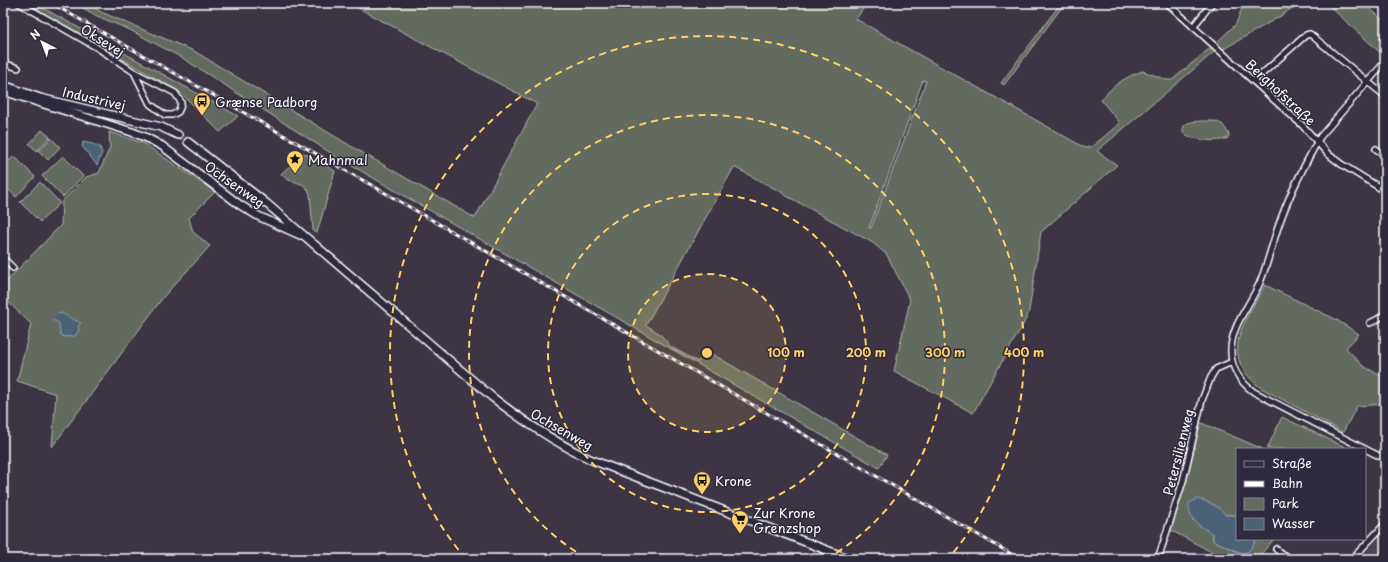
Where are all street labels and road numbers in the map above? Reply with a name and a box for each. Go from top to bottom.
street label: Oksevej [77,19,129,61]
street label: Berghofstraße [1242,55,1320,129]
street label: Industrivej [61,82,127,114]
street label: Ochsenweg [201,156,269,212]
street label: Ochsenweg [527,403,597,455]
street label: Petersilienweg [1158,407,1198,497]

